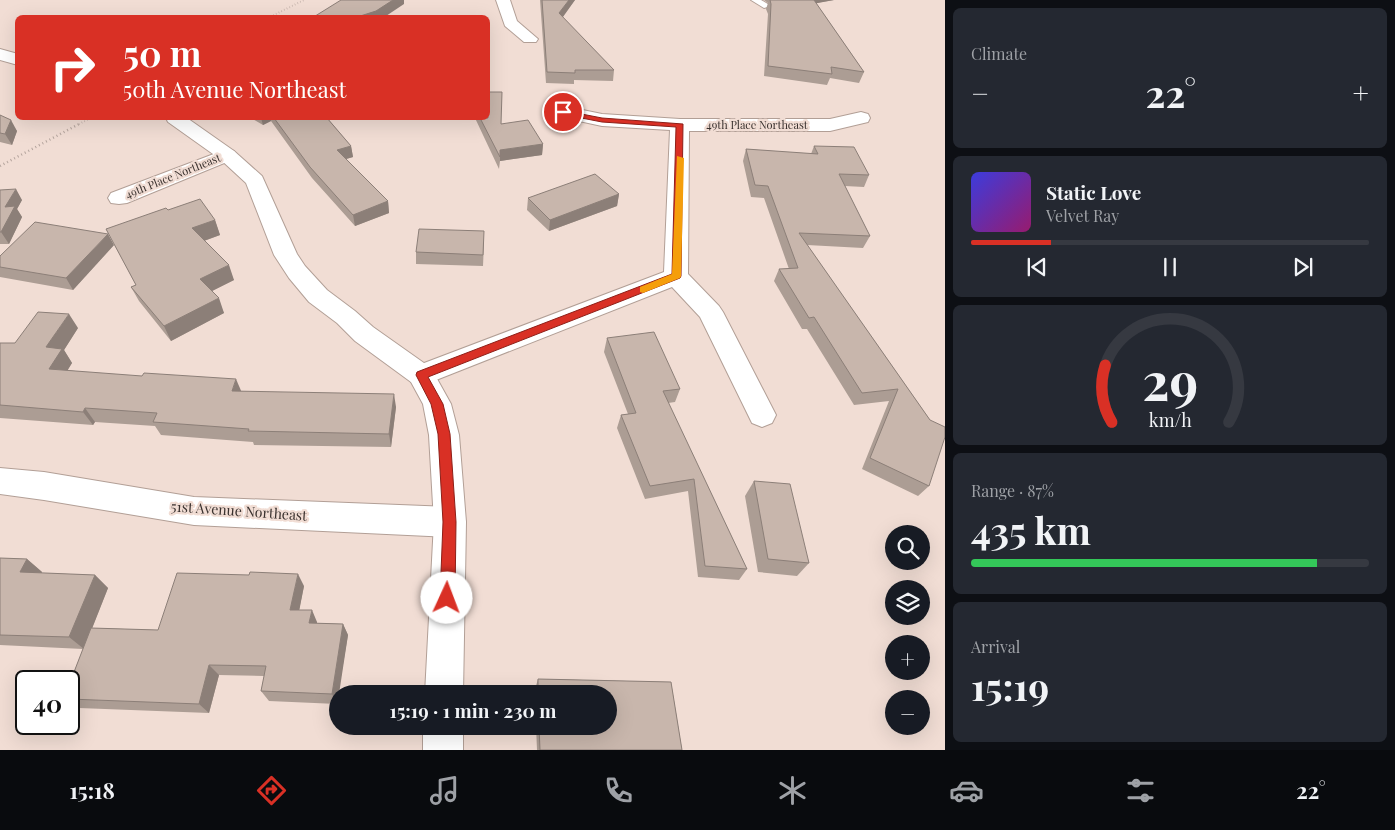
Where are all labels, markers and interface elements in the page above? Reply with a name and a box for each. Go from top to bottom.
text: 50 m [123,29,201,76]
icon: right [40,35,105,100]
text: Climate [971,43,1027,64]
text: 22° [1146,67,1196,118]
text: 50th Avenue Northeast [123,74,346,104]
text: − [971,74,989,111]
text: + [1353,74,1369,111]
pin [542,91,584,133]
icon: arrive [549,98,577,126]
street label: 49th Place Northeast [706,117,808,132]
street label: 49th Place Northeast [123,150,223,201]
text: Static Love [1046,179,1141,205]
text: Velvet Ray [1046,205,1119,226]
icon: previous [1023,253,1051,281]
icon: pause [1156,253,1184,281]
icon: next [1289,253,1317,281]
text: 29 [1142,345,1198,414]
text: km/h [1149,408,1192,431]
text: Range · 87% [971,480,1054,501]
street label: 51st Avenue Northeast [170,496,309,525]
text: 435 km [971,504,1091,555]
map controls [885,525,930,735]
button: search [885,525,930,570]
position arrow [420,571,472,623]
button: layers [885,580,930,625]
button: + [885,635,930,680]
text: Arrival [971,636,1020,657]
text: 15:19 [971,660,1049,711]
speed limit sign: 40 [15,670,80,735]
button: − [885,690,930,735]
text: 15:19 · 1 min · 230 m [390,697,556,723]
icon: directions [254,773,289,808]
icon: music [427,773,462,808]
icon: phone [601,773,636,808]
icon: climate [775,773,810,808]
icon: car [949,773,984,808]
icon: filters [1123,773,1158,808]
text: 15:18 [69,775,115,805]
text: 22° [1296,775,1326,805]

